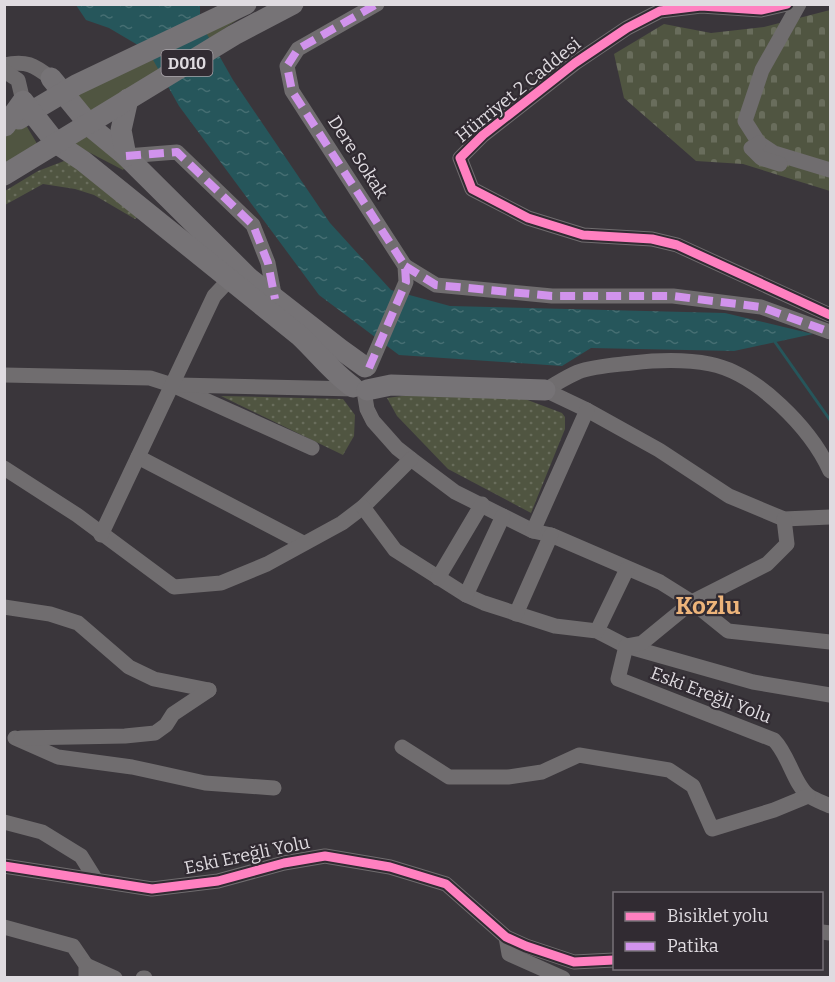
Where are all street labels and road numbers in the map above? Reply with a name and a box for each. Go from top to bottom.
street label: Hürriyet 2 Caddesi [451,33,585,147]
road number: D010 [162,50,213,76]
street label: Dere Sokak [323,111,393,203]
street label: Eski Ereğli Yolu [648,662,774,728]
street label: Eski Ereğli Yolu [182,831,312,879]

